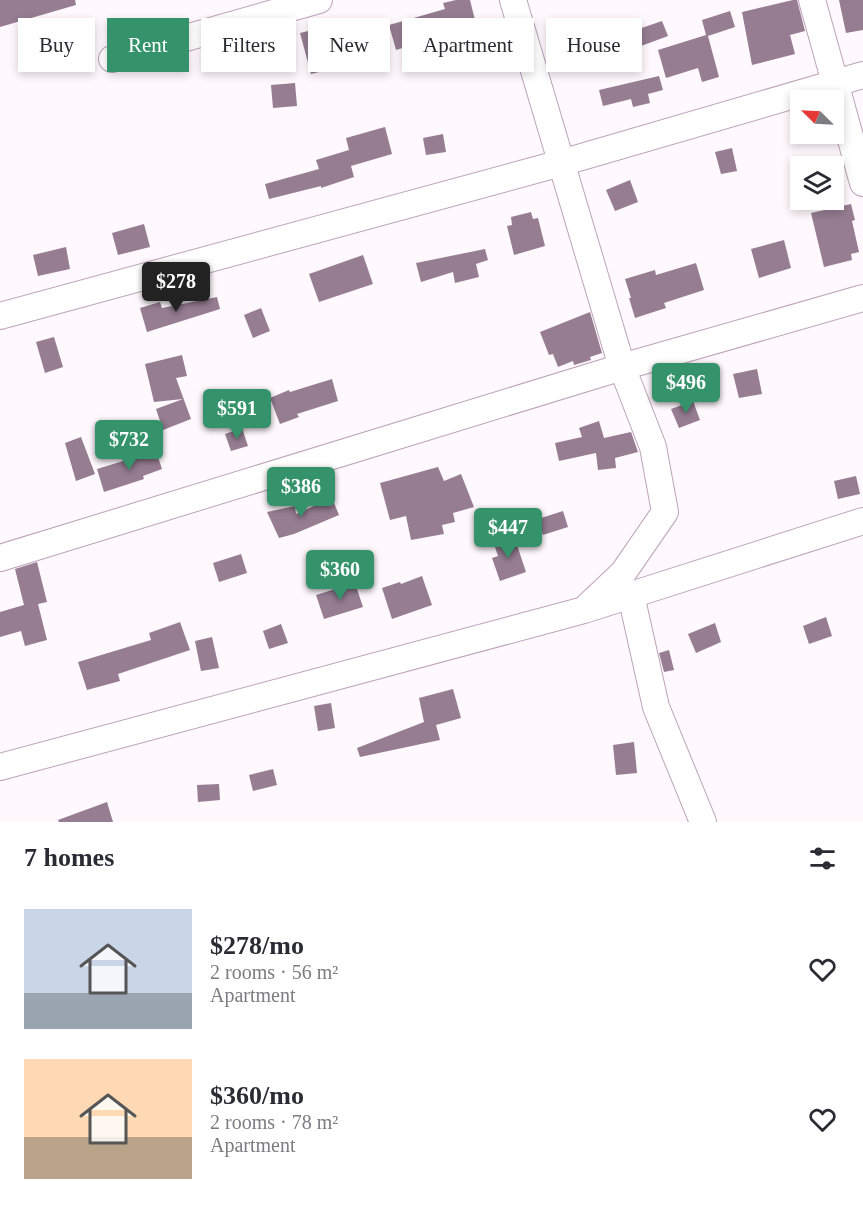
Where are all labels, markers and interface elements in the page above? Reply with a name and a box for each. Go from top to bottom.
chip: Buy [18,18,95,72]
chip: Rent [107,18,189,72]
chip: Filters [201,18,296,72]
chip: New [308,18,390,72]
chip: Apartment [402,18,534,72]
chip: House [546,18,642,72]
north arrow [790,90,844,144]
map controls [790,90,844,210]
button: layers [790,156,844,210]
pin: $278 [140,262,212,313]
text: $278 [156,270,196,292]
pin: $496 [650,363,722,414]
text: $496 [666,371,706,393]
pin: $591 [201,389,273,440]
text: $591 [217,397,257,419]
pin: $732 [93,420,165,471]
text: $732 [109,428,149,450]
pin: $386 [265,467,337,518]
text: $386 [281,475,321,497]
pin: $447 [472,508,544,559]
text: $447 [488,516,528,538]
pin: $360 [304,550,376,601]
text: $360 [320,558,360,580]
icon: filters [806,842,839,875]
text: 7 homes [24,843,114,872]
text: $278/mo [210,931,304,960]
icon: home [72,933,144,1005]
icon: heart [806,953,839,986]
text: 2 rooms · 56 m² [210,961,338,983]
text: Apartment [210,984,296,1006]
text: $360/mo [210,1081,304,1110]
icon: home [72,1083,144,1155]
icon: heart [806,1103,839,1136]
text: 2 rooms · 78 m² [210,1111,338,1133]
text: Apartment [210,1134,296,1156]

